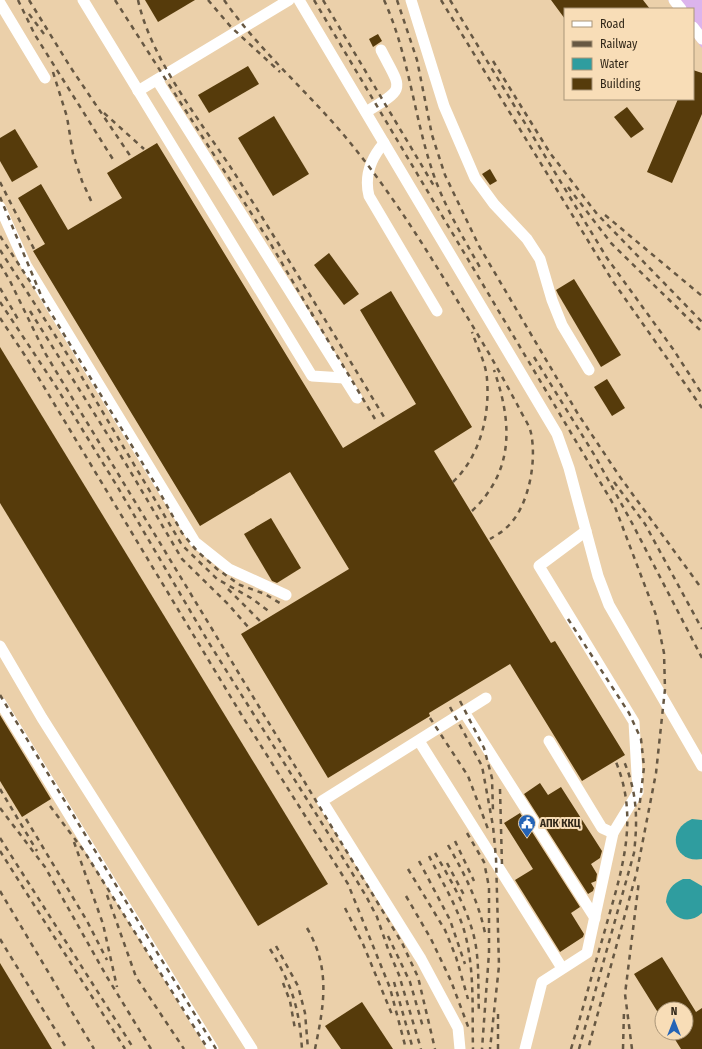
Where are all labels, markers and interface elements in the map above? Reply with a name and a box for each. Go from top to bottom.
legend [564,8,694,100]
text: Road [600,17,625,31]
text: Railway [600,37,638,51]
text: Water [600,57,629,71]
text: Building [600,77,641,91]
public building icon: АПК ККЦ [517,813,537,838]
place label: АПК ККЦ [539,817,581,830]
north arrow [654,1001,694,1041]
text: N [671,1005,677,1018]

